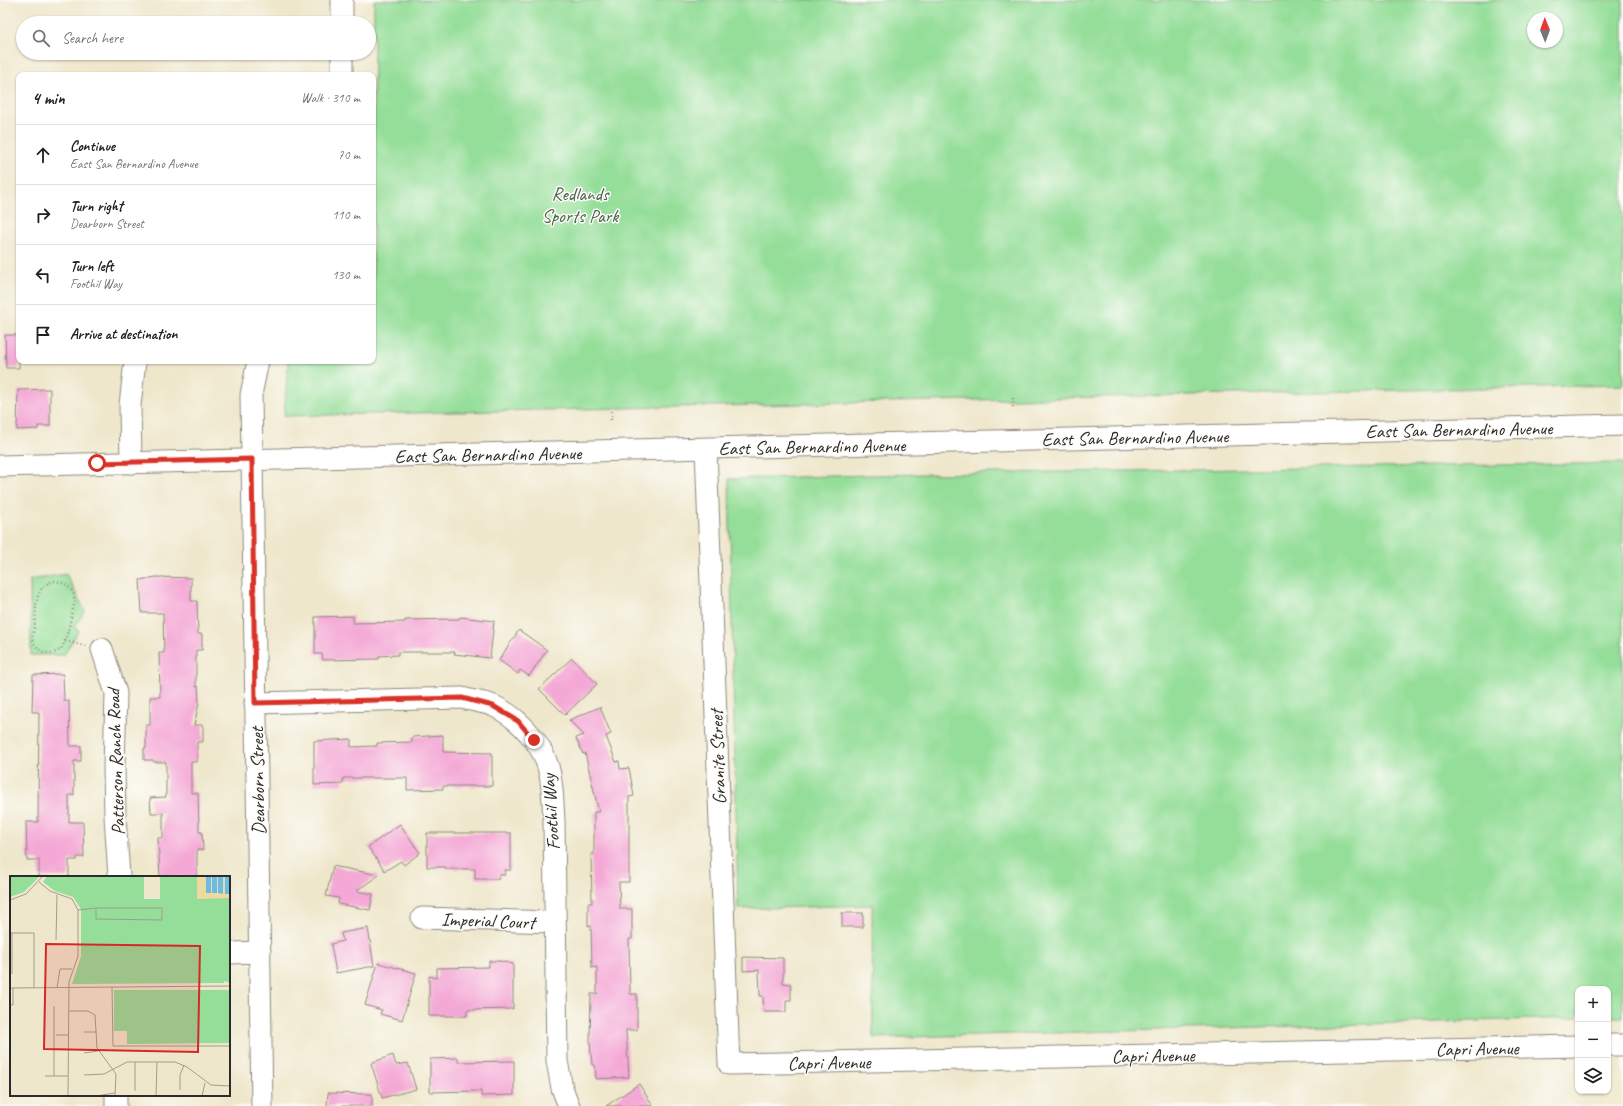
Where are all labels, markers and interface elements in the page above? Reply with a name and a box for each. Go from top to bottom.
north arrow [1527,12,1563,48]
search box [16,16,376,60]
icon: search [30,27,52,49]
text: Search here [62,29,123,48]
text: 4 min [32,88,65,109]
text: Walk · 310 m [301,90,360,106]
text: Continue [70,137,115,156]
icon: ahead [32,144,54,166]
text: 70 m [338,147,360,163]
text: East San Bernardino Avenue [70,156,198,172]
park label: Redlands Sports Park [542,182,620,228]
text: Turn right [70,197,123,216]
icon: right [32,204,54,226]
text: 110 m [332,207,360,223]
text: Dearborn Street [70,216,144,232]
text: Turn left [70,257,113,276]
icon: left [32,264,54,286]
text: 130 m [332,267,360,283]
text: Foothil Way [70,276,122,292]
icon: arrive [32,324,54,346]
text: Arrive at destination [70,325,177,344]
street label: East San Bernardino Avenue [1365,416,1554,444]
street label: East San Bernardino Avenue [1041,424,1230,452]
street label: East San Bernardino Avenue [718,433,907,461]
street label: East San Bernardino Avenue [394,441,583,469]
route start [88,454,106,472]
street label: Patterson Ranch Road [101,686,131,836]
street label: Granite Street [704,706,732,805]
street label: Dearborn Street [245,725,271,835]
route end [525,731,543,749]
street label: Foothil Way [536,772,566,851]
inset map [10,876,230,1096]
street label: Imperial Court [441,907,538,935]
map controls [1575,986,1611,1094]
button: + [1575,986,1611,1022]
button: − [1575,1022,1611,1058]
street label: Capri Avenue [1435,1036,1521,1062]
street label: Capri Avenue [1111,1043,1197,1069]
street label: Capri Avenue [787,1050,873,1076]
button: layers [1575,1058,1611,1094]

